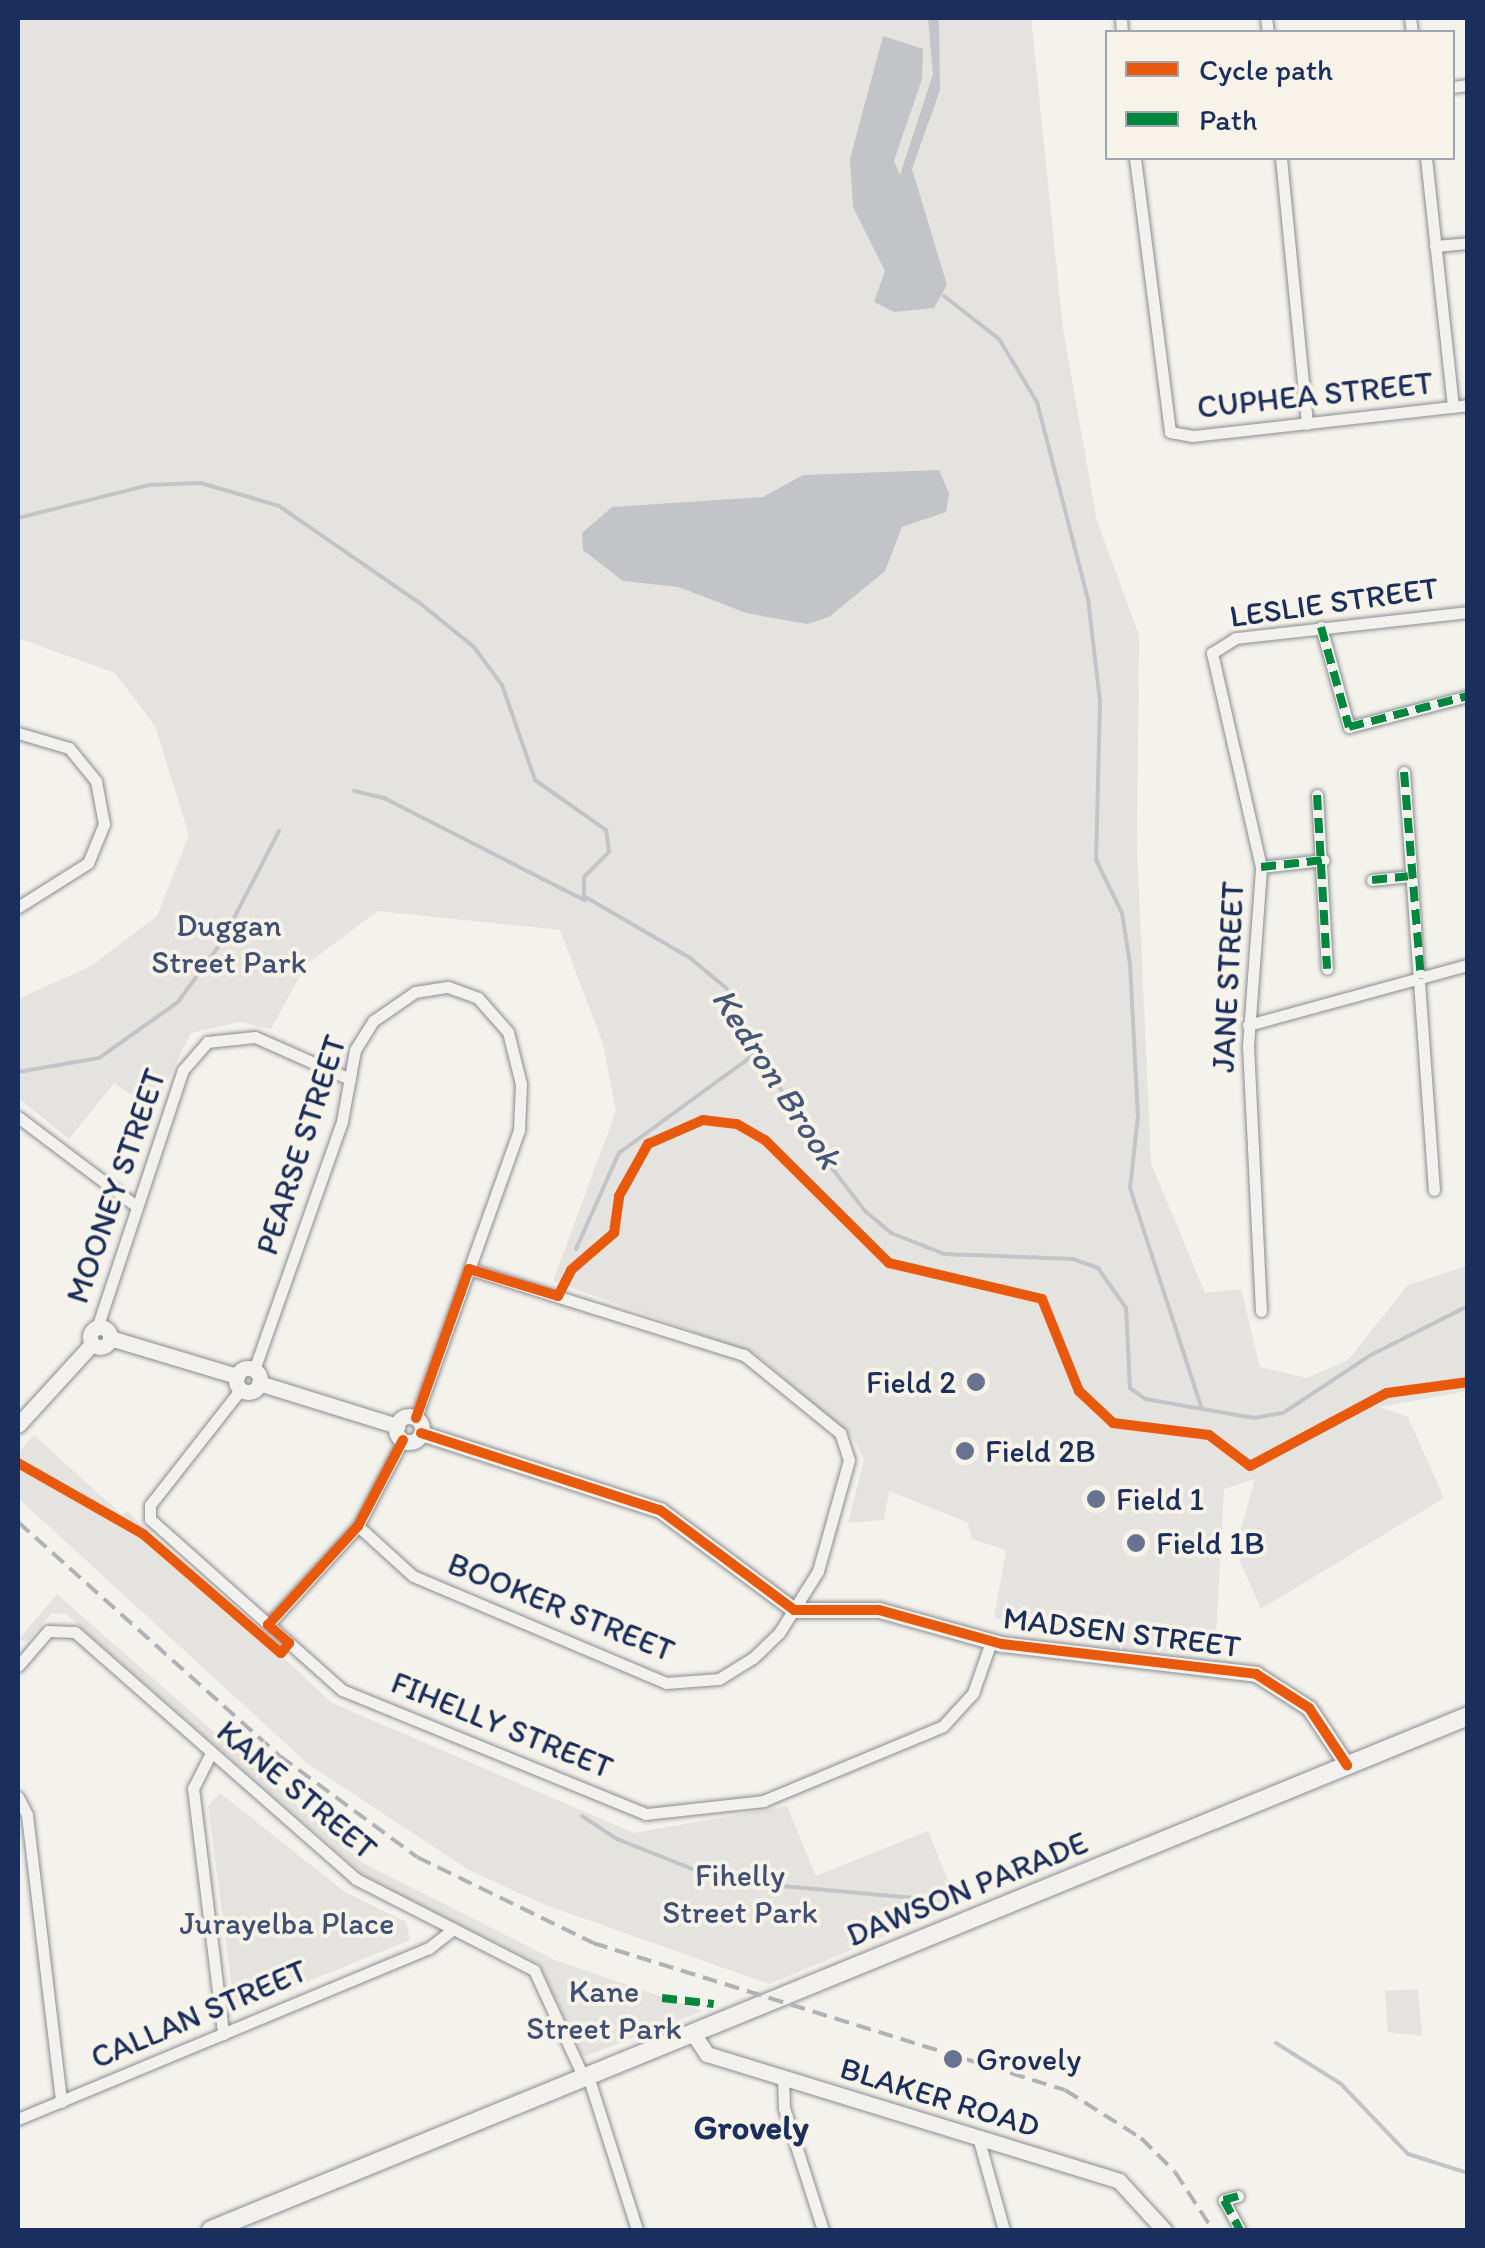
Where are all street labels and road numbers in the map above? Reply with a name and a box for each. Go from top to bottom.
street label: CUPHEA STREET [1195,364,1435,426]
street label: LESLIE STREET [1227,568,1441,636]
street label: JANE STREET [1204,880,1252,1074]
street label: PEARSE STREET [247,1030,355,1260]
street label: MOONEY STREET [58,1064,174,1308]
street label: BOOKER STREET [442,1544,680,1670]
street label: MADSEN STREET [1001,1598,1243,1666]
street label: FIHELLY STREET [386,1663,618,1787]
street label: KANE STREET [209,1712,385,1868]
street label: DAWSON PARADE [841,1823,1093,1955]
street label: CALLAN STREET [85,1951,313,2077]
street label: BLAKER ROAD [836,2049,1044,2145]

